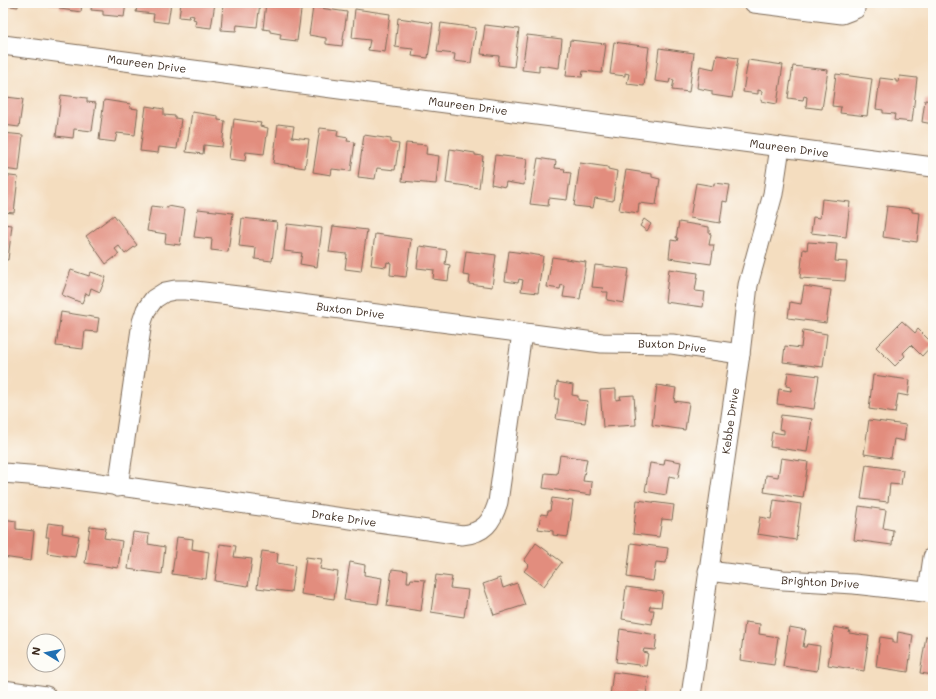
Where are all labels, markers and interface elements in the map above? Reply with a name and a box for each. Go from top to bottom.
street label: Maureen Drive [106,51,187,76]
street label: Maureen Drive [428,93,509,118]
street label: Maureen Drive [749,135,830,160]
street label: Buxton Drive [316,298,386,322]
street label: Buxton Drive [638,336,708,356]
street label: Kebbe Drive [718,386,742,455]
street label: Drake Drive [311,506,378,530]
street label: Brighton Drive [781,572,861,592]
north arrow [26,633,66,673]
text: N [28,646,44,657]

